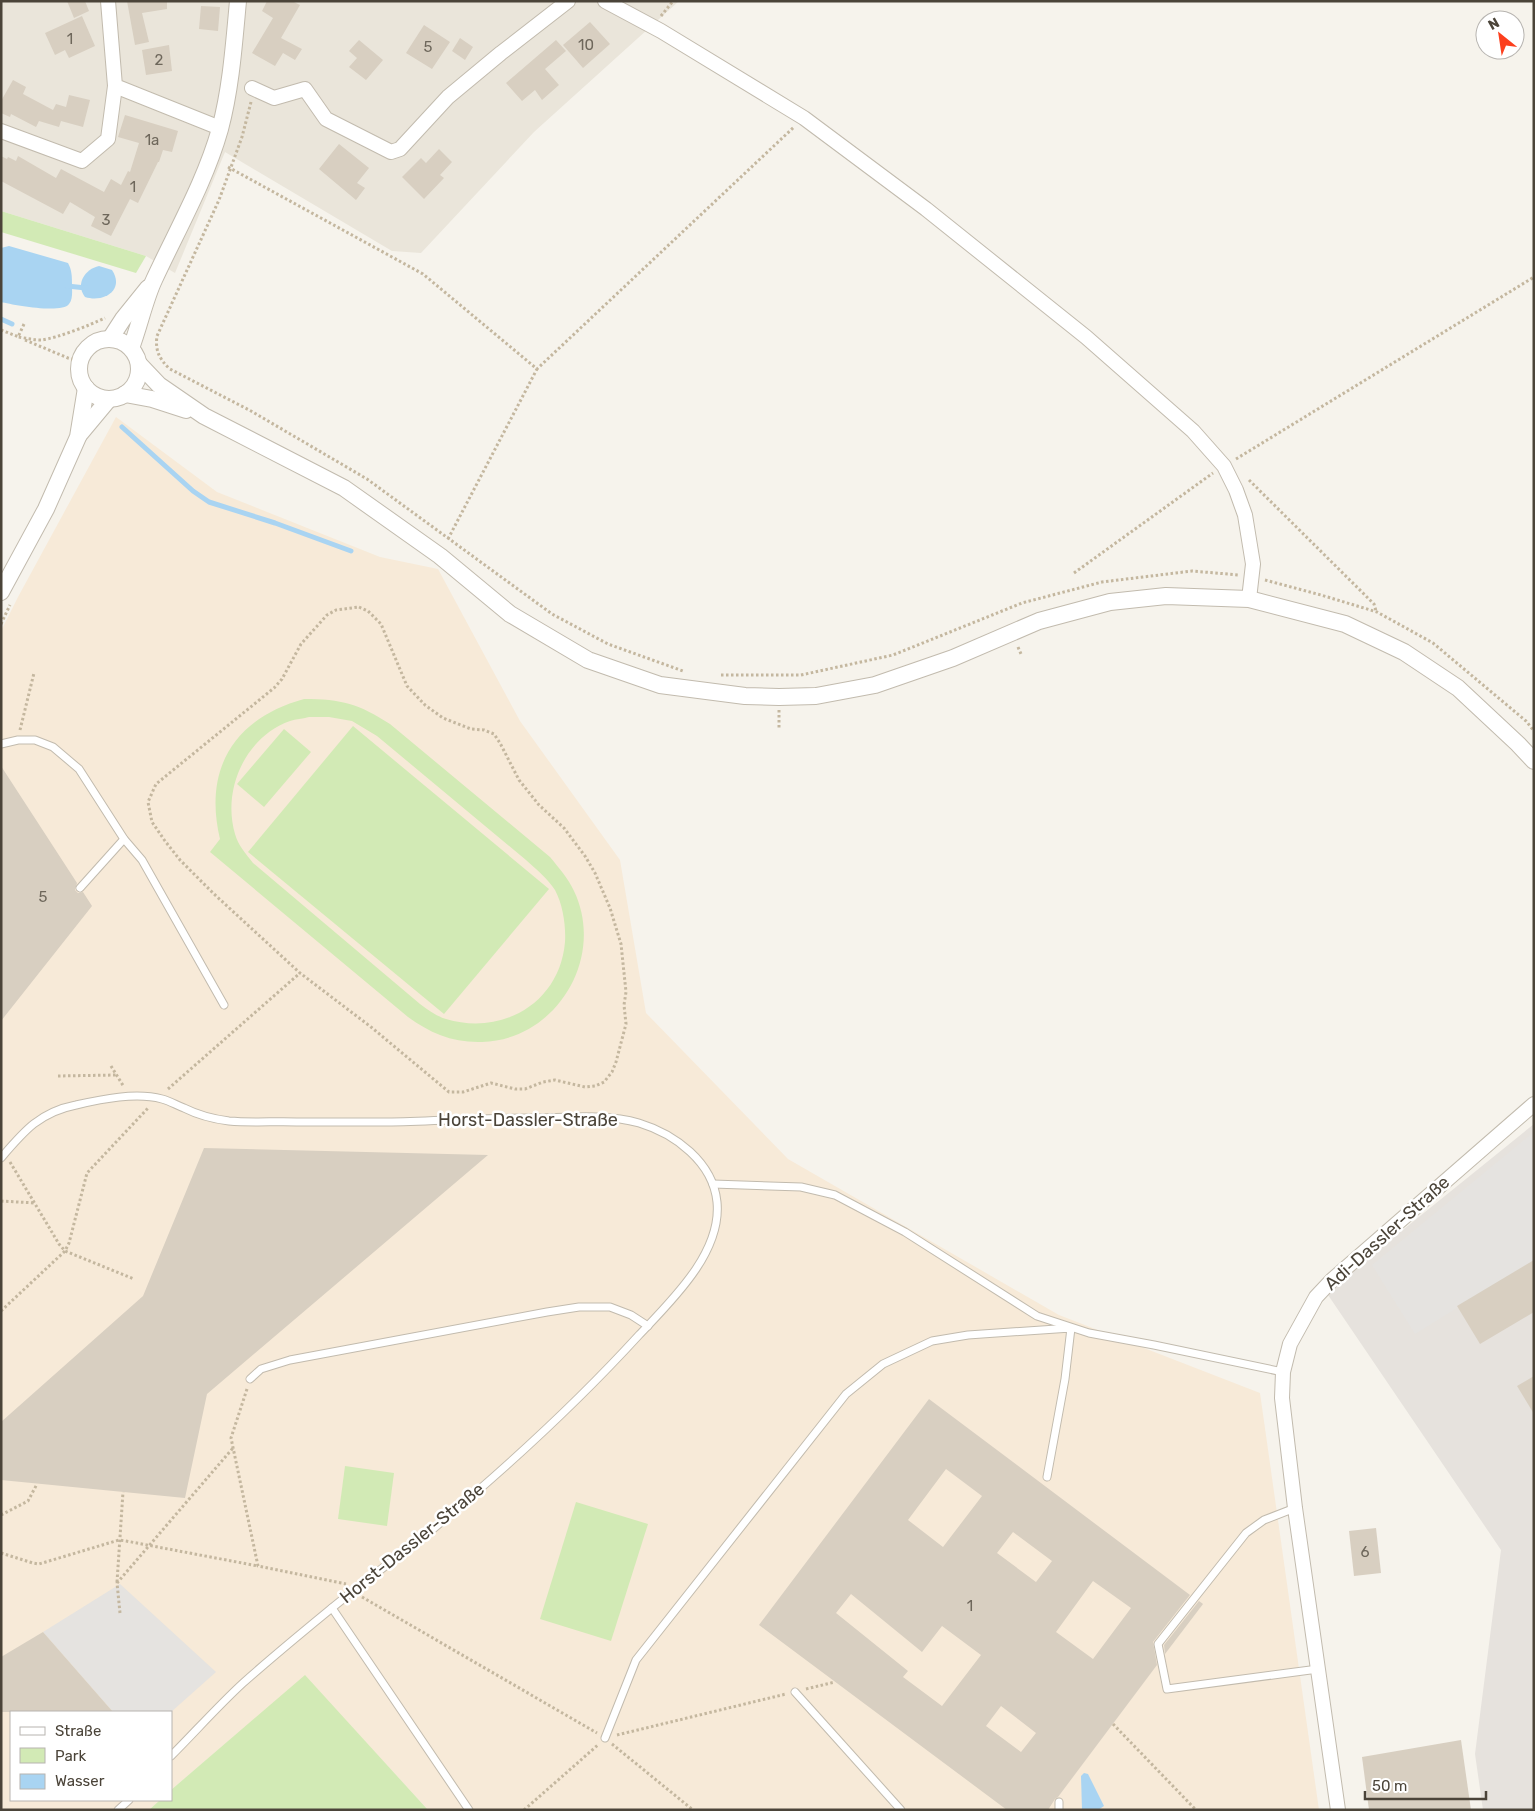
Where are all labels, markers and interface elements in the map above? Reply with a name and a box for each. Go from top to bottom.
north arrow [1475,10,1525,60]
text: N [1485,14,1502,34]
house number: 1 [67,30,73,48]
house number: 10 [578,36,594,54]
house number: 5 [424,38,433,56]
house number: 2 [155,51,164,69]
house number: 1a [145,131,159,149]
house number: 1 [130,178,136,196]
house number: 3 [101,211,111,229]
house number: 5 [39,888,48,906]
street label: Horst-Dassler-Straße [438,1109,618,1131]
street label: Adi-Dassler-Straße [1320,1171,1454,1295]
street label: Horst-Dassler-Straße [335,1478,489,1608]
house number: 6 [1360,1543,1370,1561]
house number: 1 [967,1597,973,1615]
legend [10,1711,172,1801]
text: Straße [55,1722,101,1740]
text: Park [55,1747,86,1765]
scale bar [1365,1768,1486,1800]
text: Wasser [55,1772,105,1790]
text: 50 m [1372,1777,1407,1795]

